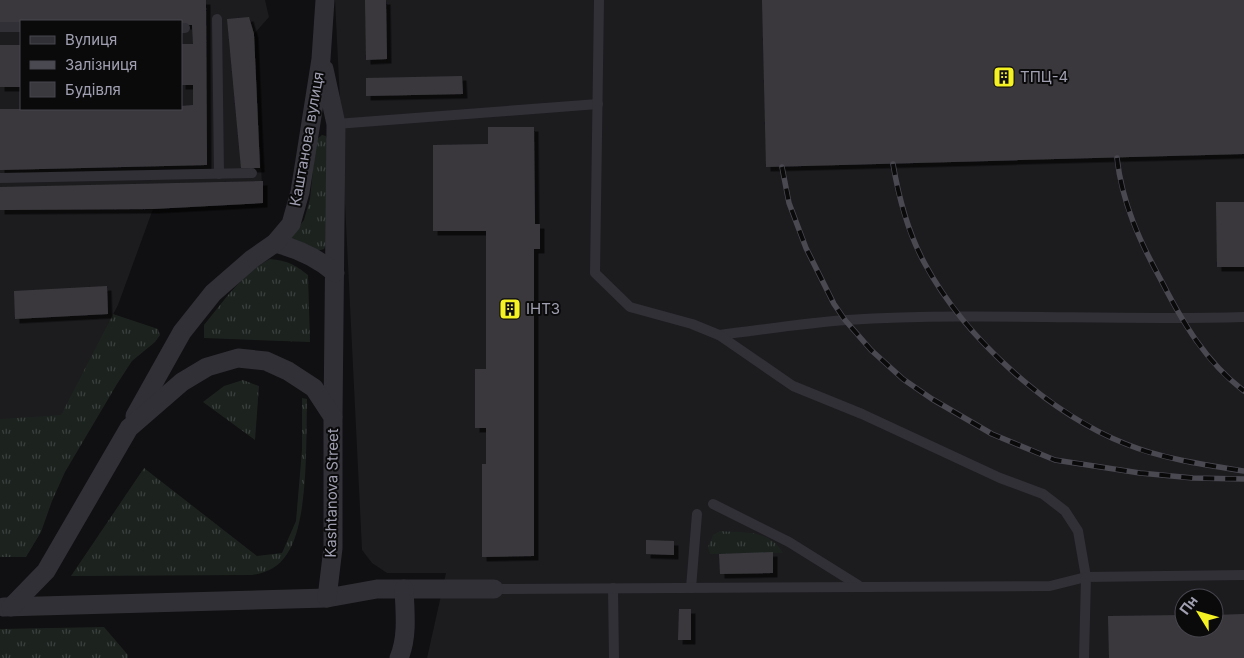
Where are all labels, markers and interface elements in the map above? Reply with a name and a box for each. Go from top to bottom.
legend [20,20,182,110]
text: Вулиця [65,30,117,49]
text: Залізниця [65,55,137,74]
building icon: ТПЦ-4 [992,65,1016,89]
place label: ТПЦ-4 [1020,67,1068,86]
street label: Каштанова вулиця [285,70,328,208]
text: Будівля [65,80,121,99]
building icon: ІНТЗ [498,297,522,321]
place label: ІНТЗ [526,299,560,318]
street label: Kashtanova Street [321,428,342,558]
north arrow [1174,588,1224,638]
text: Пн [1176,592,1201,618]

